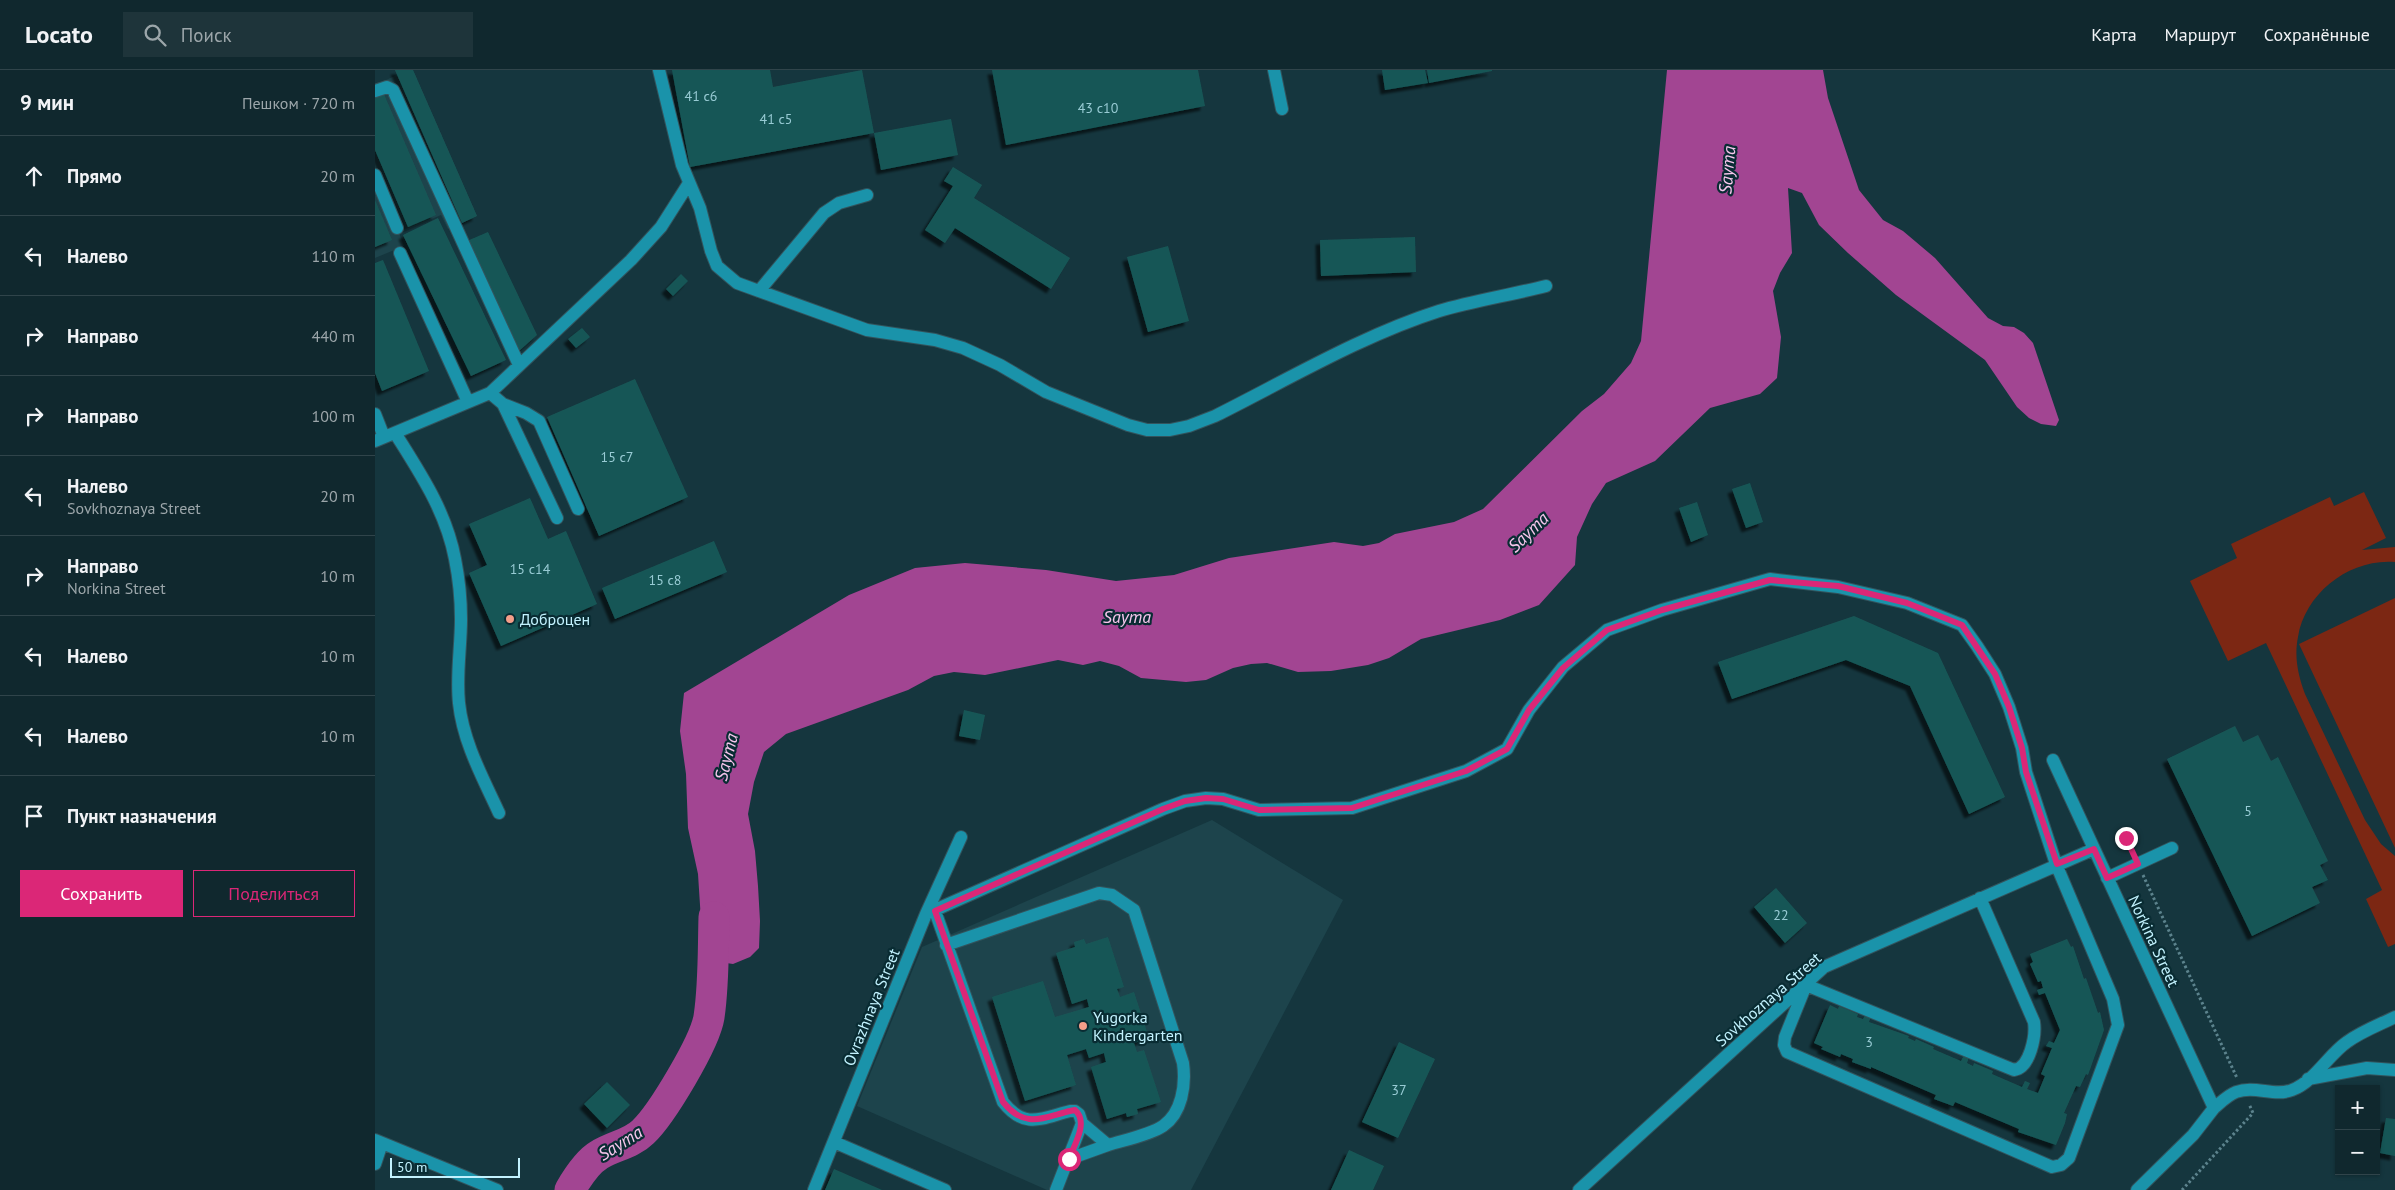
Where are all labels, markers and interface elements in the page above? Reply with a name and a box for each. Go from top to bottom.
search box [123,12,473,57]
text: Locato [25,19,93,50]
icon: search [141,21,169,49]
text: Поиск [181,23,232,47]
text: Карта [2091,23,2137,46]
text: Маршрут [2165,23,2236,46]
text: Сохранённые [2264,23,2370,46]
house number: 41 с6 [685,87,717,105]
text: 9 мин [20,89,74,116]
text: Пешком · 720 m [242,93,355,113]
house number: 43 с10 [1078,99,1119,117]
house number: 41 с5 [760,110,792,128]
water label: Sayma [1713,145,1741,195]
icon: ahead [20,162,48,190]
text: Прямо [67,164,122,188]
text: 20 m [320,166,355,186]
icon: left [20,242,48,270]
text: Налево [67,244,128,268]
text: 110 m [312,246,355,266]
icon: right [20,322,48,350]
text: Направо [67,324,138,348]
text: 440 m [312,326,355,346]
icon: right [20,402,48,430]
text: Направо [67,404,138,428]
text: 100 m [312,406,355,426]
house number: 15 с7 [601,448,633,466]
text: Налево [67,474,128,498]
icon: left [20,482,48,510]
text: 20 m [320,486,355,506]
text: Sovkhoznaya Street [67,498,201,518]
water label: Sayma [1503,507,1554,557]
text: Направо [67,554,138,578]
house number: 15 с14 [510,560,551,578]
icon: right [20,562,48,590]
text: 10 m [320,566,355,586]
house number: 15 с8 [649,571,681,589]
text: Norkina Street [67,578,166,598]
water label: Sayma [1103,605,1151,628]
place label: Доброцен [520,609,590,629]
marker: Доброцен [504,613,516,625]
icon: left [20,642,48,670]
text: Налево [67,644,128,668]
text: 10 m [320,646,355,666]
icon: left [20,722,48,750]
text: Налево [67,724,128,748]
text: 10 m [320,726,355,746]
water label: Sayma [709,731,743,783]
icon: arrive [20,802,48,830]
house number: 5 [2244,802,2252,820]
text: Пункт назначения [67,804,217,828]
route end [2115,827,2138,850]
button: Сохранить [20,870,183,917]
button: Поделиться [193,870,355,917]
street label: Norkina Street [2124,892,2184,990]
house number: 22 [1773,906,1789,924]
street label: Ovrazhnaya Street [838,945,904,1069]
street label: Sovkhoznaya Street [1711,947,1825,1050]
place label: Yugorka Kindergarten [1093,1007,1183,1045]
marker: Yugorka Kindergarten [1077,1020,1089,1032]
house number: 3 [1865,1033,1873,1051]
house number: 37 [1391,1081,1407,1099]
map controls [2335,1085,2380,1175]
button: + [2335,1085,2380,1130]
water label: Sayma [593,1120,647,1166]
button: − [2335,1130,2380,1175]
route start [1058,1148,1081,1171]
scale bar [390,1155,520,1178]
text: 50 m [397,1158,427,1176]

